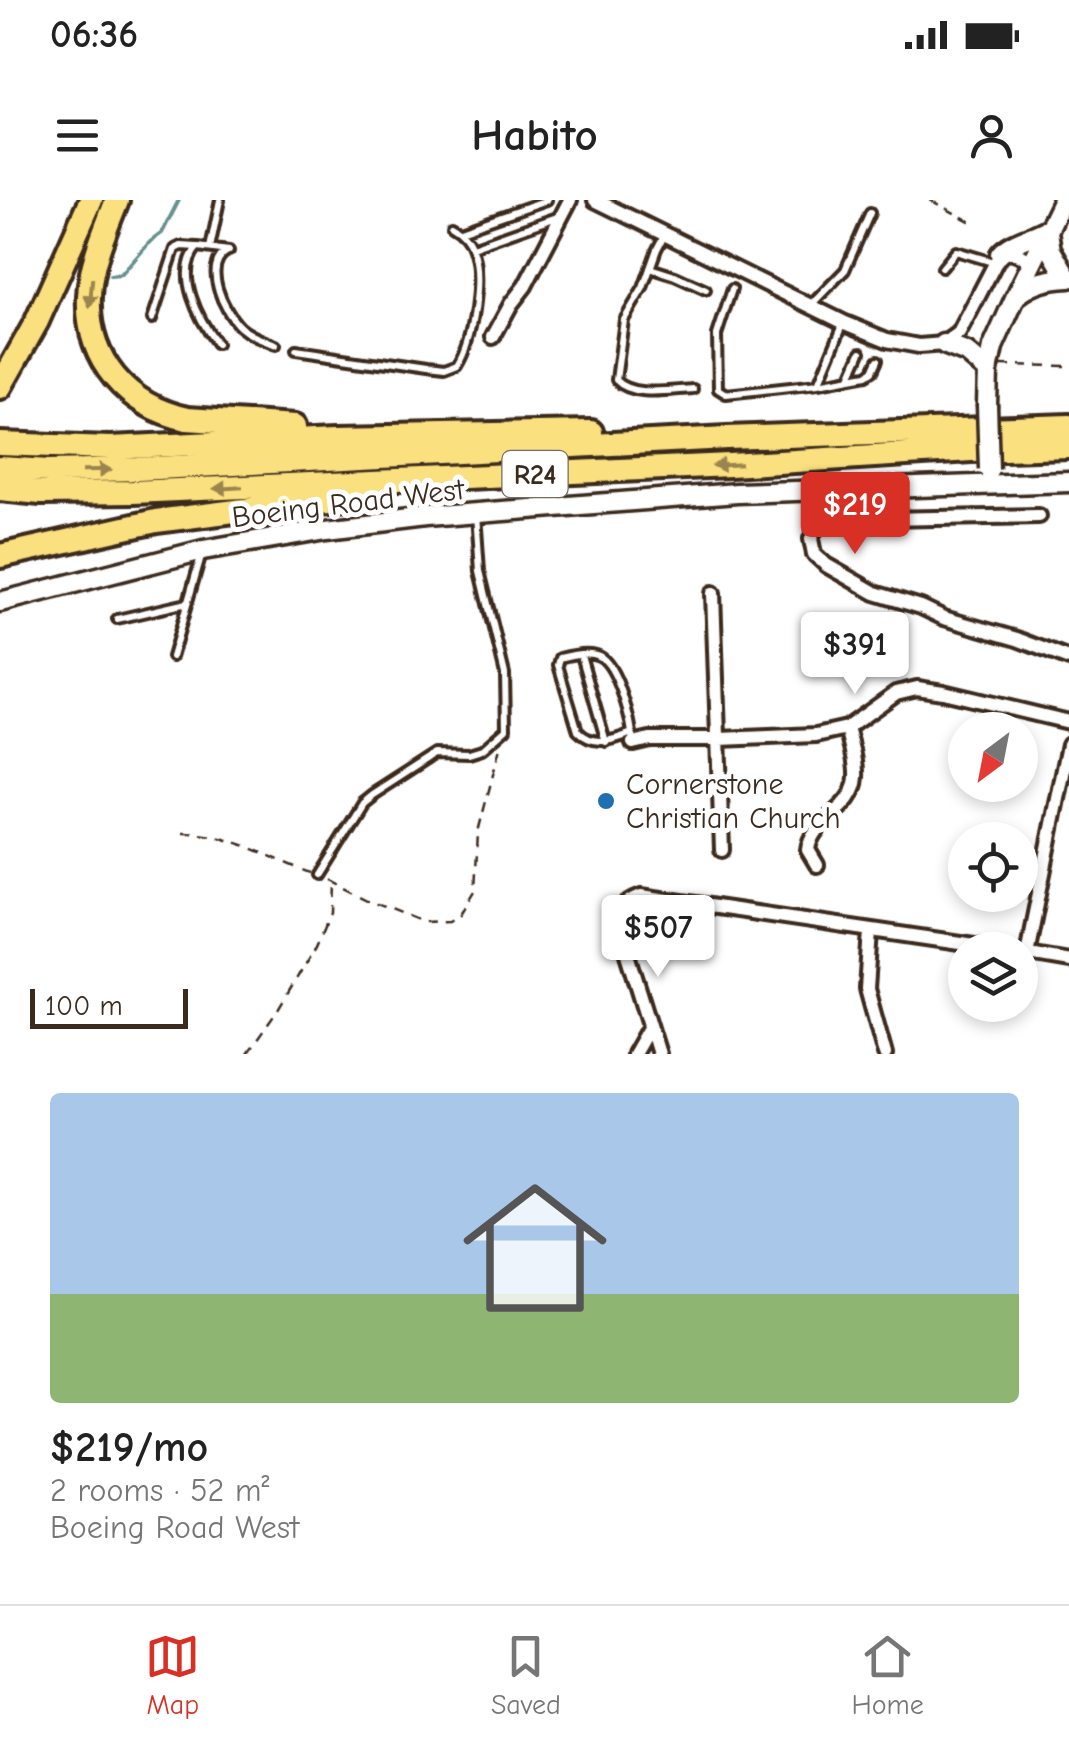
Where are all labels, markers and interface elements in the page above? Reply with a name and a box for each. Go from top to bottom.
text: 06:36 [50,13,138,57]
icon: menu [50,108,105,163]
icon: person [964,108,1019,163]
text: Habito [471,109,598,161]
one-way arrow [82,278,98,310]
road number: R24 [502,451,568,497]
one-way arrow [711,458,743,474]
one-way arrow [82,462,114,478]
street label: Boeing Road West [230,472,468,535]
pin: $219 [796,472,914,557]
one-way arrow [211,480,243,496]
text: $219 [823,486,887,523]
pin: $391 [796,612,914,697]
text: $391 [823,626,887,663]
north arrow [948,712,1038,802]
map controls [948,712,1038,1022]
place label: Cornerstone Christian Church [626,767,841,836]
marker: Cornerstone Christian Church [595,790,617,812]
button: locate [948,822,1038,912]
pin: $507 [599,895,717,980]
text: $507 [624,909,692,946]
button: layers [948,932,1038,1022]
scale bar [30,984,188,1028]
text: 100 m [45,990,123,1022]
icon: home [445,1158,625,1338]
text: $219/mo [50,1423,208,1472]
text: 2 rooms · 52 m² [50,1472,269,1509]
text: Boeing Road West [50,1509,299,1546]
tab: Map [145,1629,200,1721]
tab: Saved [491,1629,561,1721]
tab: Home [851,1629,924,1721]

